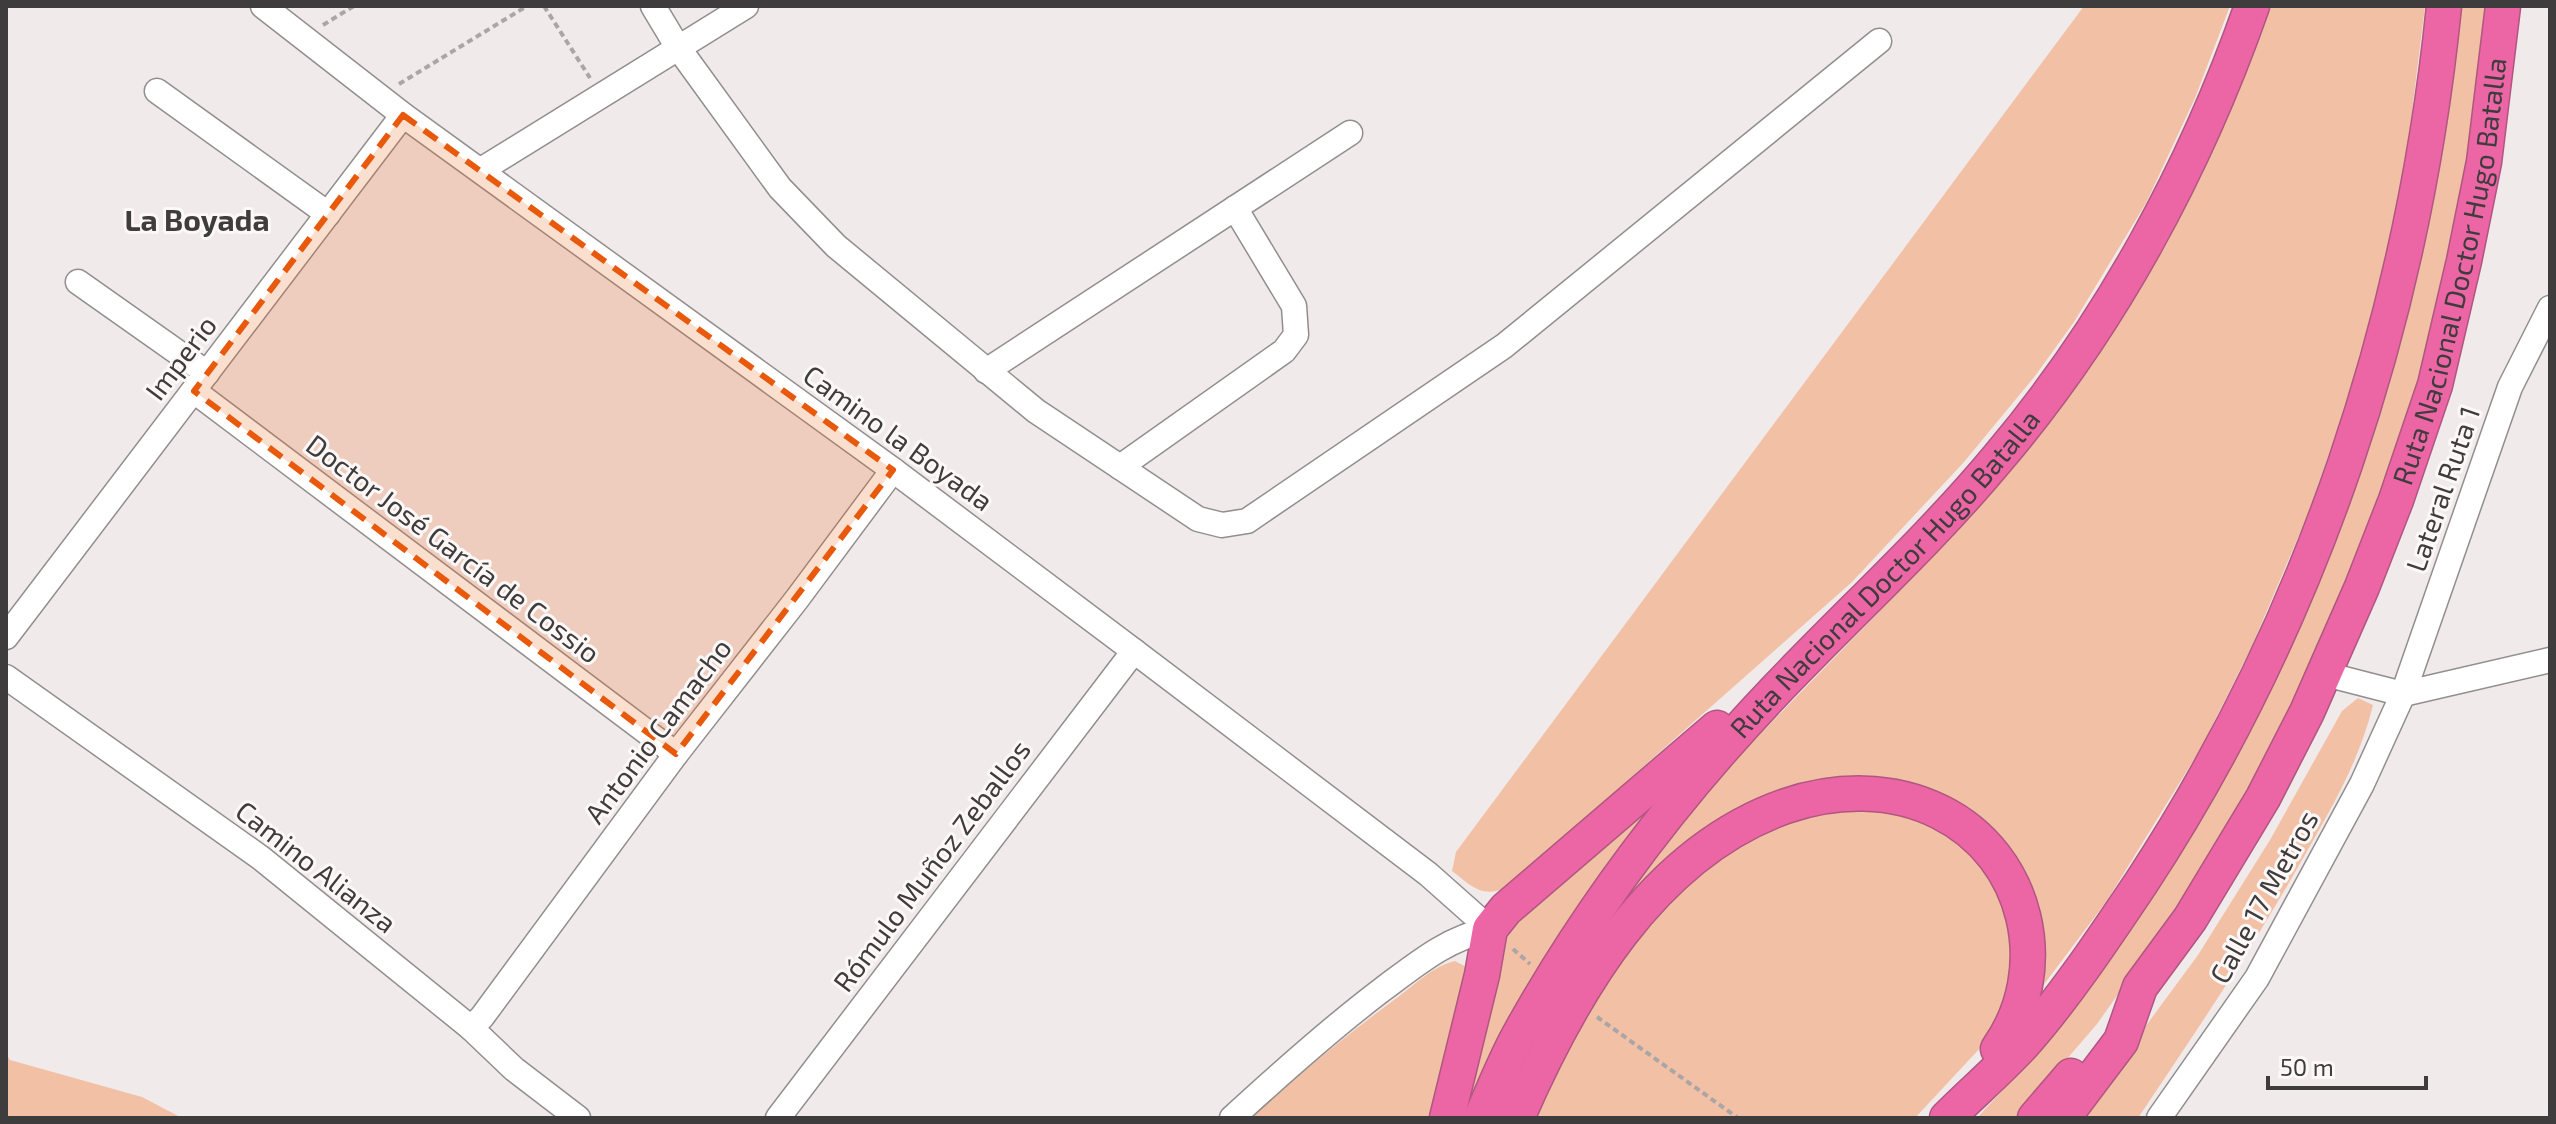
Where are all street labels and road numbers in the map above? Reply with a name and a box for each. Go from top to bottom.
street label: Ruta Nacional Doctor Hugo Batalla [2384,55,2513,489]
street label: Imperio [137,308,223,406]
street label: Camino la Boyada [797,357,1000,517]
street label: Lateral Ruta 1 [2398,402,2486,576]
street label: Ruta Nacional Doctor Hugo Batalla [1722,403,2046,744]
street label: Doctor José García de Cossio [300,427,607,670]
street label: Antonio Camacho [577,631,738,830]
street label: Rómulo Muñoz Zeballos [825,733,1037,998]
street label: Camino Alianza [230,793,404,939]
street label: Calle 17 Metros [2202,804,2325,989]

